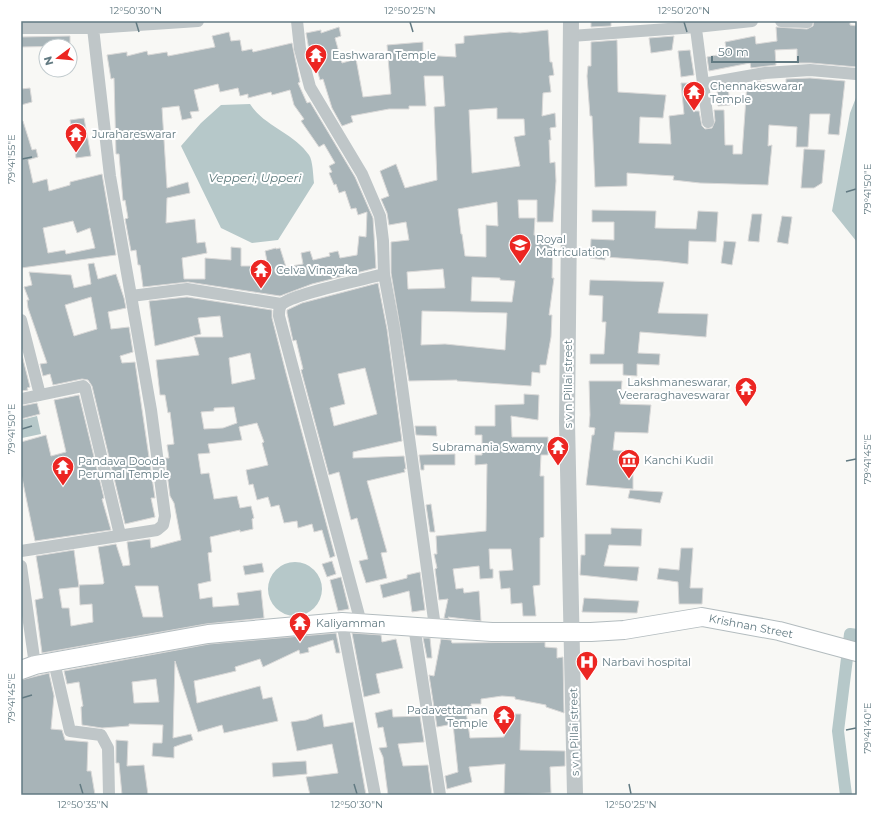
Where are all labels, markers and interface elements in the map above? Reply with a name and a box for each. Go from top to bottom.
text: 12°50'30"N [110,4,162,17]
text: 12°50'25"N [384,4,436,17]
text: 12°50'20"N [658,4,710,17]
north arrow [38,38,78,78]
scale bar [712,38,798,64]
temple icon: Eashwaran Temple [303,42,329,75]
text: 50 m [718,44,749,59]
place label: Eashwaran Temple [332,48,437,62]
text: N [40,55,56,67]
temple icon: Chennakeswarar Temple [681,79,707,112]
place label: Chennakeswarar Temple [710,79,802,106]
temple icon: Jurahareswarar [63,121,89,154]
place label: Jurahareswarar [91,127,176,141]
text: 79°41'55"E [5,134,18,184]
text: 79°41'50"E [861,163,874,214]
water label: Vepperi, Upperi [209,170,302,185]
school or university icon: Royal Matriculation [507,232,533,265]
place label: Royal Matriculation [536,232,610,259]
temple icon: Celva Vinayaka [248,257,274,290]
place label: Celva Vinayaka [276,263,358,277]
street label: s v n Pillai street [561,339,575,428]
place label: Lakshmaneswarar, Veeraraghaveswarar [619,375,730,402]
temple icon: Lakshmaneswarar, Veeraraghaveswarar [733,375,759,408]
text: 79°41'50"E [5,403,18,454]
temple icon: Subramania Swamy [545,434,571,467]
text: 79°41'45"E [861,434,874,484]
place label: Subramania Swamy [432,440,542,454]
museum icon: Kanchi Kudil [616,447,642,480]
place label: Kanchi Kudil [644,453,713,467]
temple icon: Pandava Dooda Perumal Temple [50,454,76,487]
place label: Pandava Dooda Perumal Temple [78,454,170,481]
temple icon: Kaliyamman [287,610,313,643]
street label: Krishnan Street [708,611,795,641]
place label: Kaliyamman [316,616,386,630]
hospital icon: Narbavi hospital [574,649,600,682]
place label: Narbavi hospital [602,655,691,669]
text: 79°41'45"E [5,673,18,723]
street label: s v n Pillai street [566,687,582,776]
text: 79°41'40"E [861,702,874,754]
place label: Padavettaman Temple [407,703,488,730]
temple icon: Padavettaman Temple [491,703,517,736]
text: 12°50'35"N [57,798,109,811]
text: 12°50'30"N [331,798,383,811]
text: 12°50'25"N [605,798,657,811]

